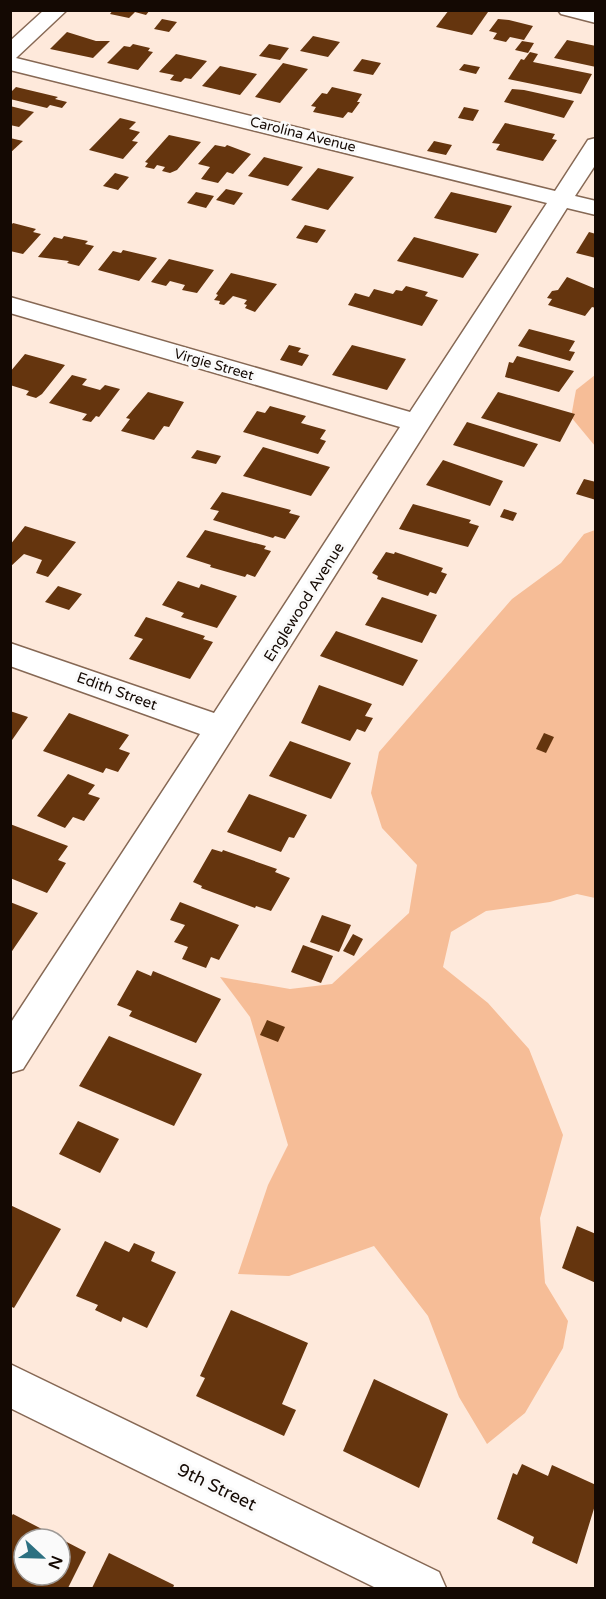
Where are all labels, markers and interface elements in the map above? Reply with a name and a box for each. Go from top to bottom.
street label: Carolina Avenue [248,113,358,156]
street label: Virgie Street [172,345,256,384]
street label: Englewood Avenue [260,539,348,665]
street label: Edith Street [74,668,160,714]
street label: 9th Street [174,1458,260,1516]
north arrow [12,1527,72,1587]
text: N [43,1553,67,1572]

